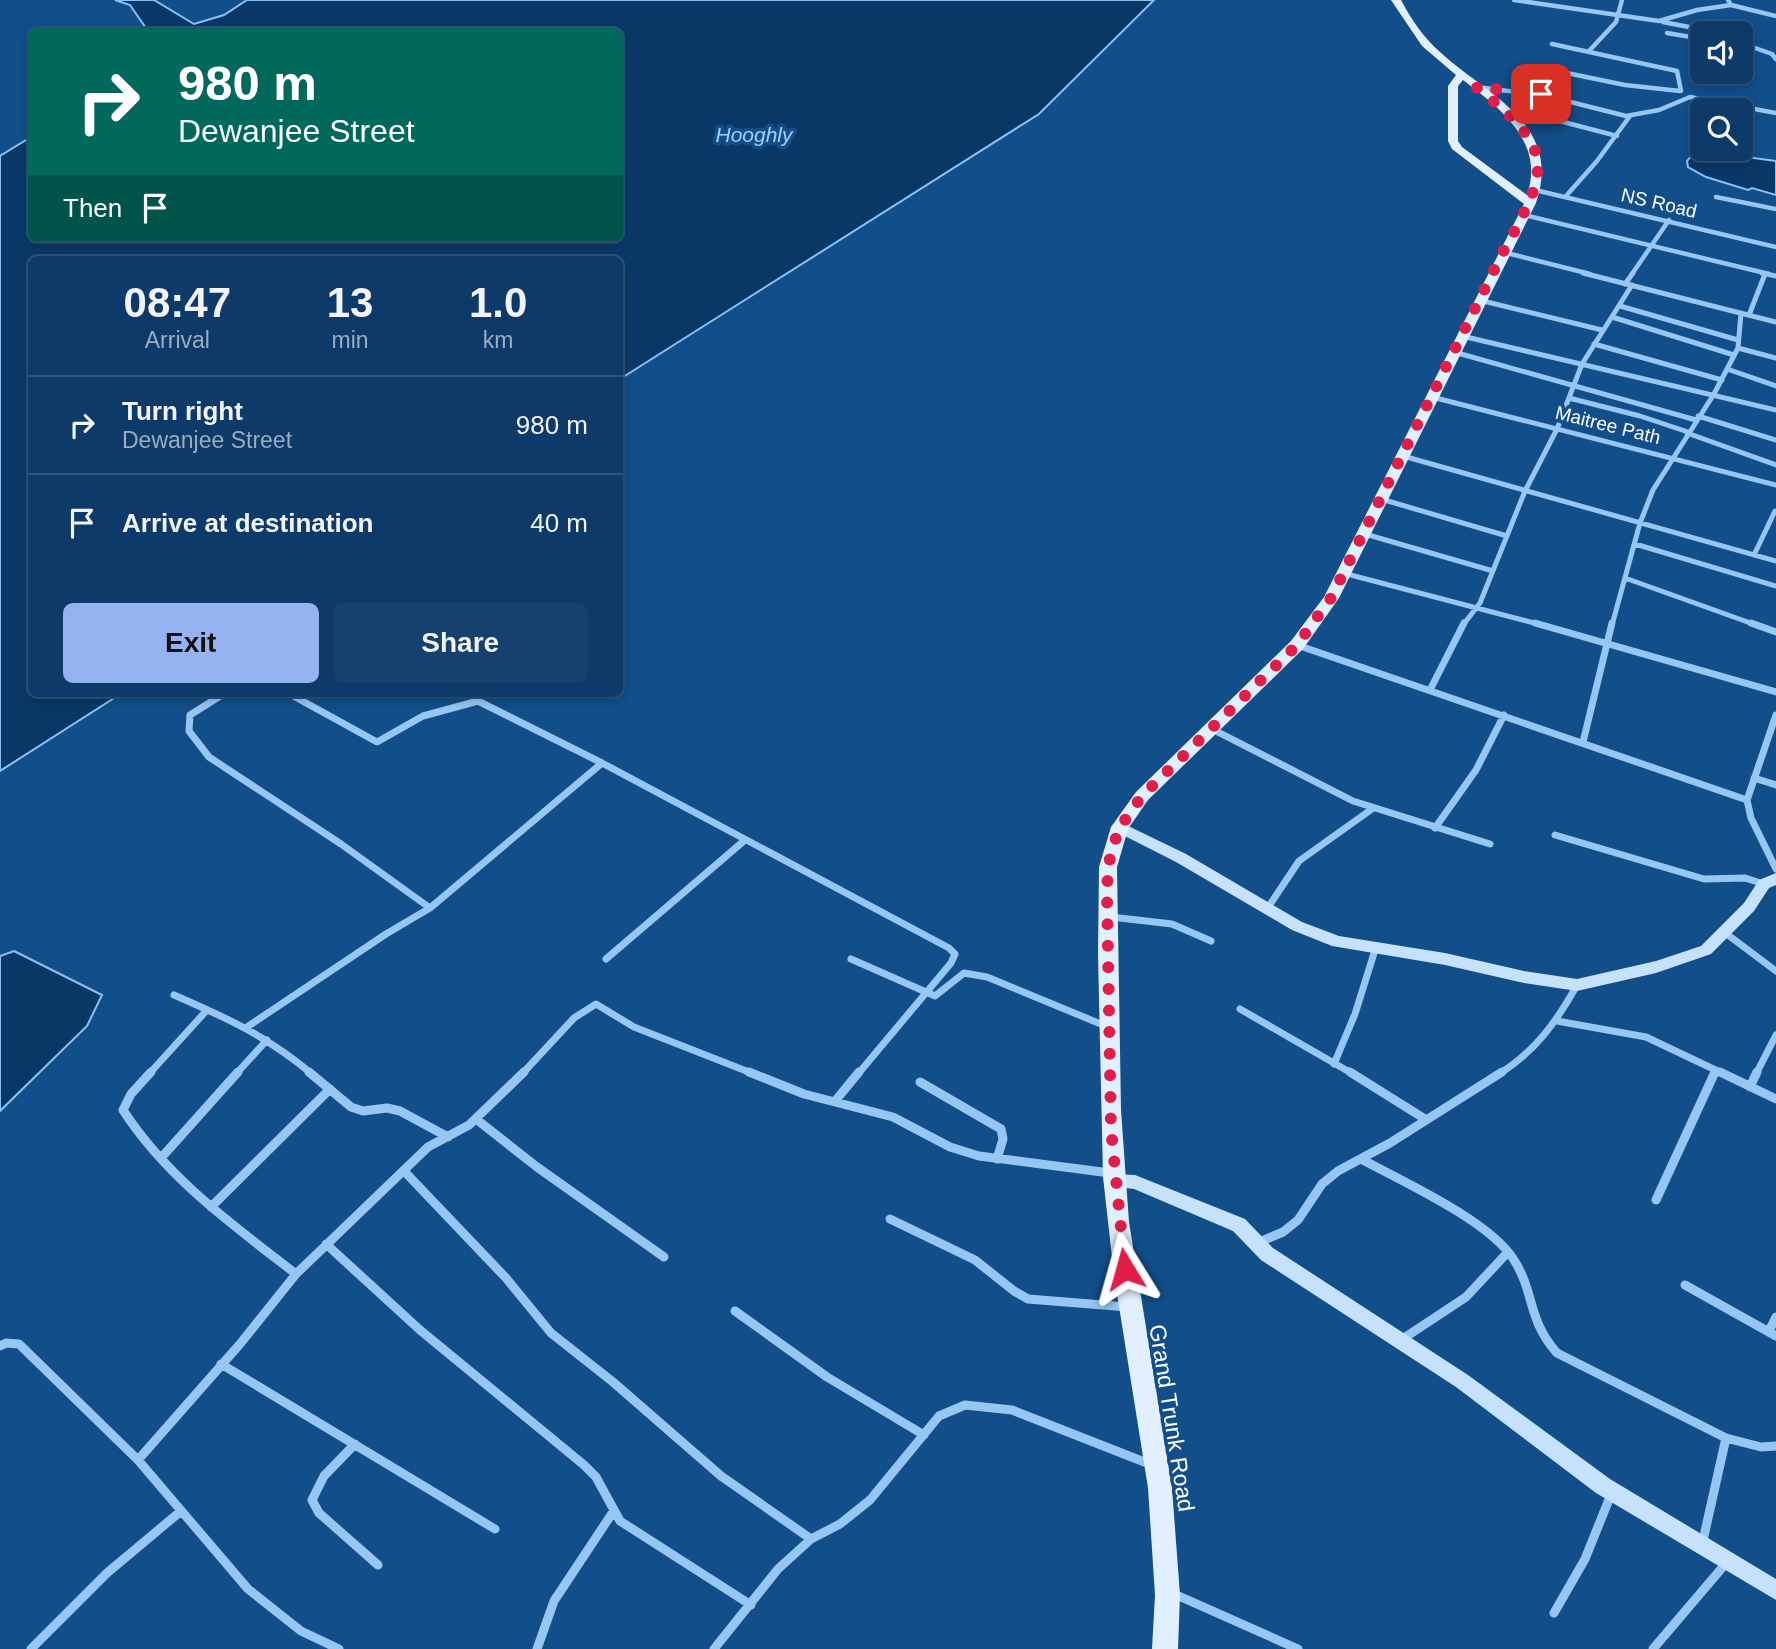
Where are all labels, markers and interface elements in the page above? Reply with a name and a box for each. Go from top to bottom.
map controls [1690,21,1753,161]
button: sound [1690,21,1753,84]
icon: right [63,56,154,147]
text: 980 m [178,56,317,110]
pin [1511,64,1571,124]
icon: arrive [1522,75,1560,113]
button: search [1690,98,1753,161]
text: Dewanjee Street [178,113,415,149]
water label: Hooghly [715,123,794,146]
street label: NS Road [1619,184,1699,222]
icon: arrive [136,189,174,227]
text: Then [63,193,122,223]
text: 08:47 [124,279,231,326]
text: 13 [327,279,373,326]
text: 1.0 [469,279,527,326]
text: Arrival [145,327,210,353]
text: min [331,327,369,353]
text: km [483,327,514,353]
text: Turn right [122,396,243,426]
street label: Maitree Path [1553,402,1663,448]
icon: right [63,406,101,444]
text: 980 m [516,410,588,440]
text: Dewanjee Street [122,427,292,453]
icon: arrive [63,504,101,542]
text: Arrive at destination [122,508,373,538]
text: 40 m [530,508,588,538]
button: Exit [63,603,319,683]
button: Share [333,603,588,683]
position arrow [1088,1232,1162,1306]
street label: Grand Trunk Road [1144,1323,1200,1513]

